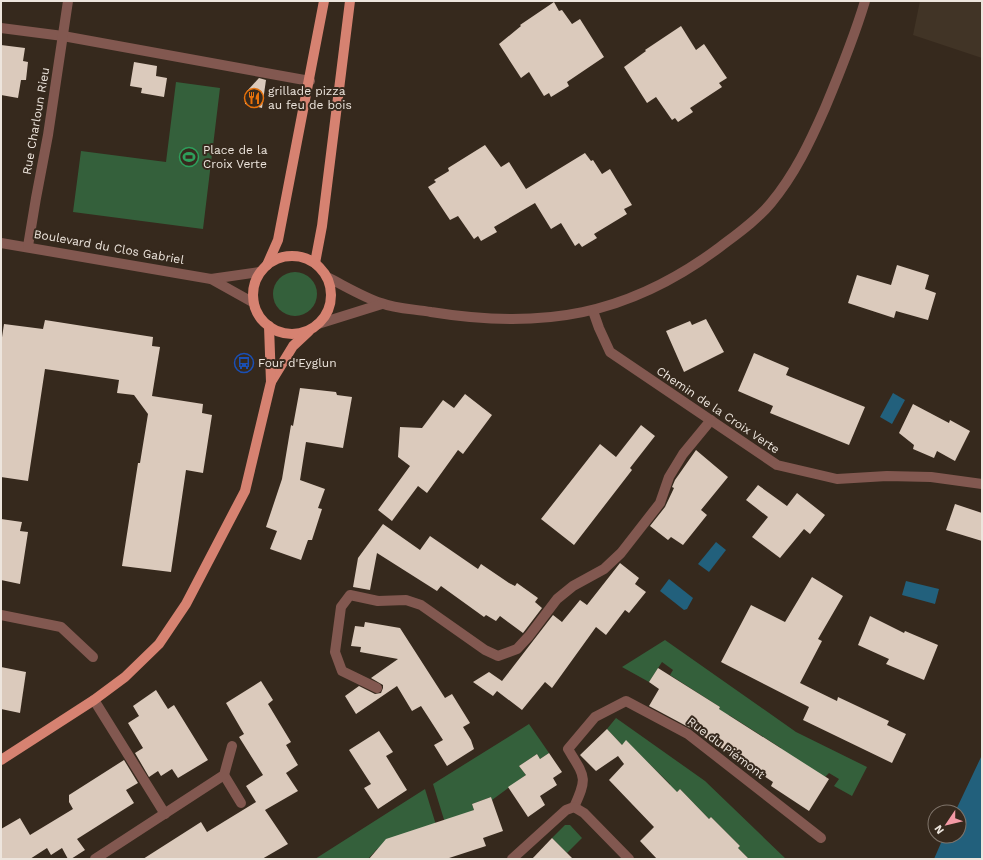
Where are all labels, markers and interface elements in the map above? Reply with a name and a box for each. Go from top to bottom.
street label: Rue Charloun Rieu [20,66,52,176]
place label: grillade pizza au feu de bois [268,84,352,112]
restaurant icon: grillade pizza au feu de bois [243,87,265,109]
place label: Place de la Croix Verte [203,143,268,171]
sports icon: Place de la Croix Verte [178,146,200,168]
street label: Boulevard du Clos Gabriel [33,227,186,267]
bus stop icon: Four d'Eyglun [233,352,255,374]
place label: Four d'Eyglun [258,356,337,370]
street label: Chemin de la Croix Verte [654,364,782,456]
street label: Rue du Piémont [684,714,768,782]
north arrow [927,804,967,844]
text: N [932,822,947,837]

